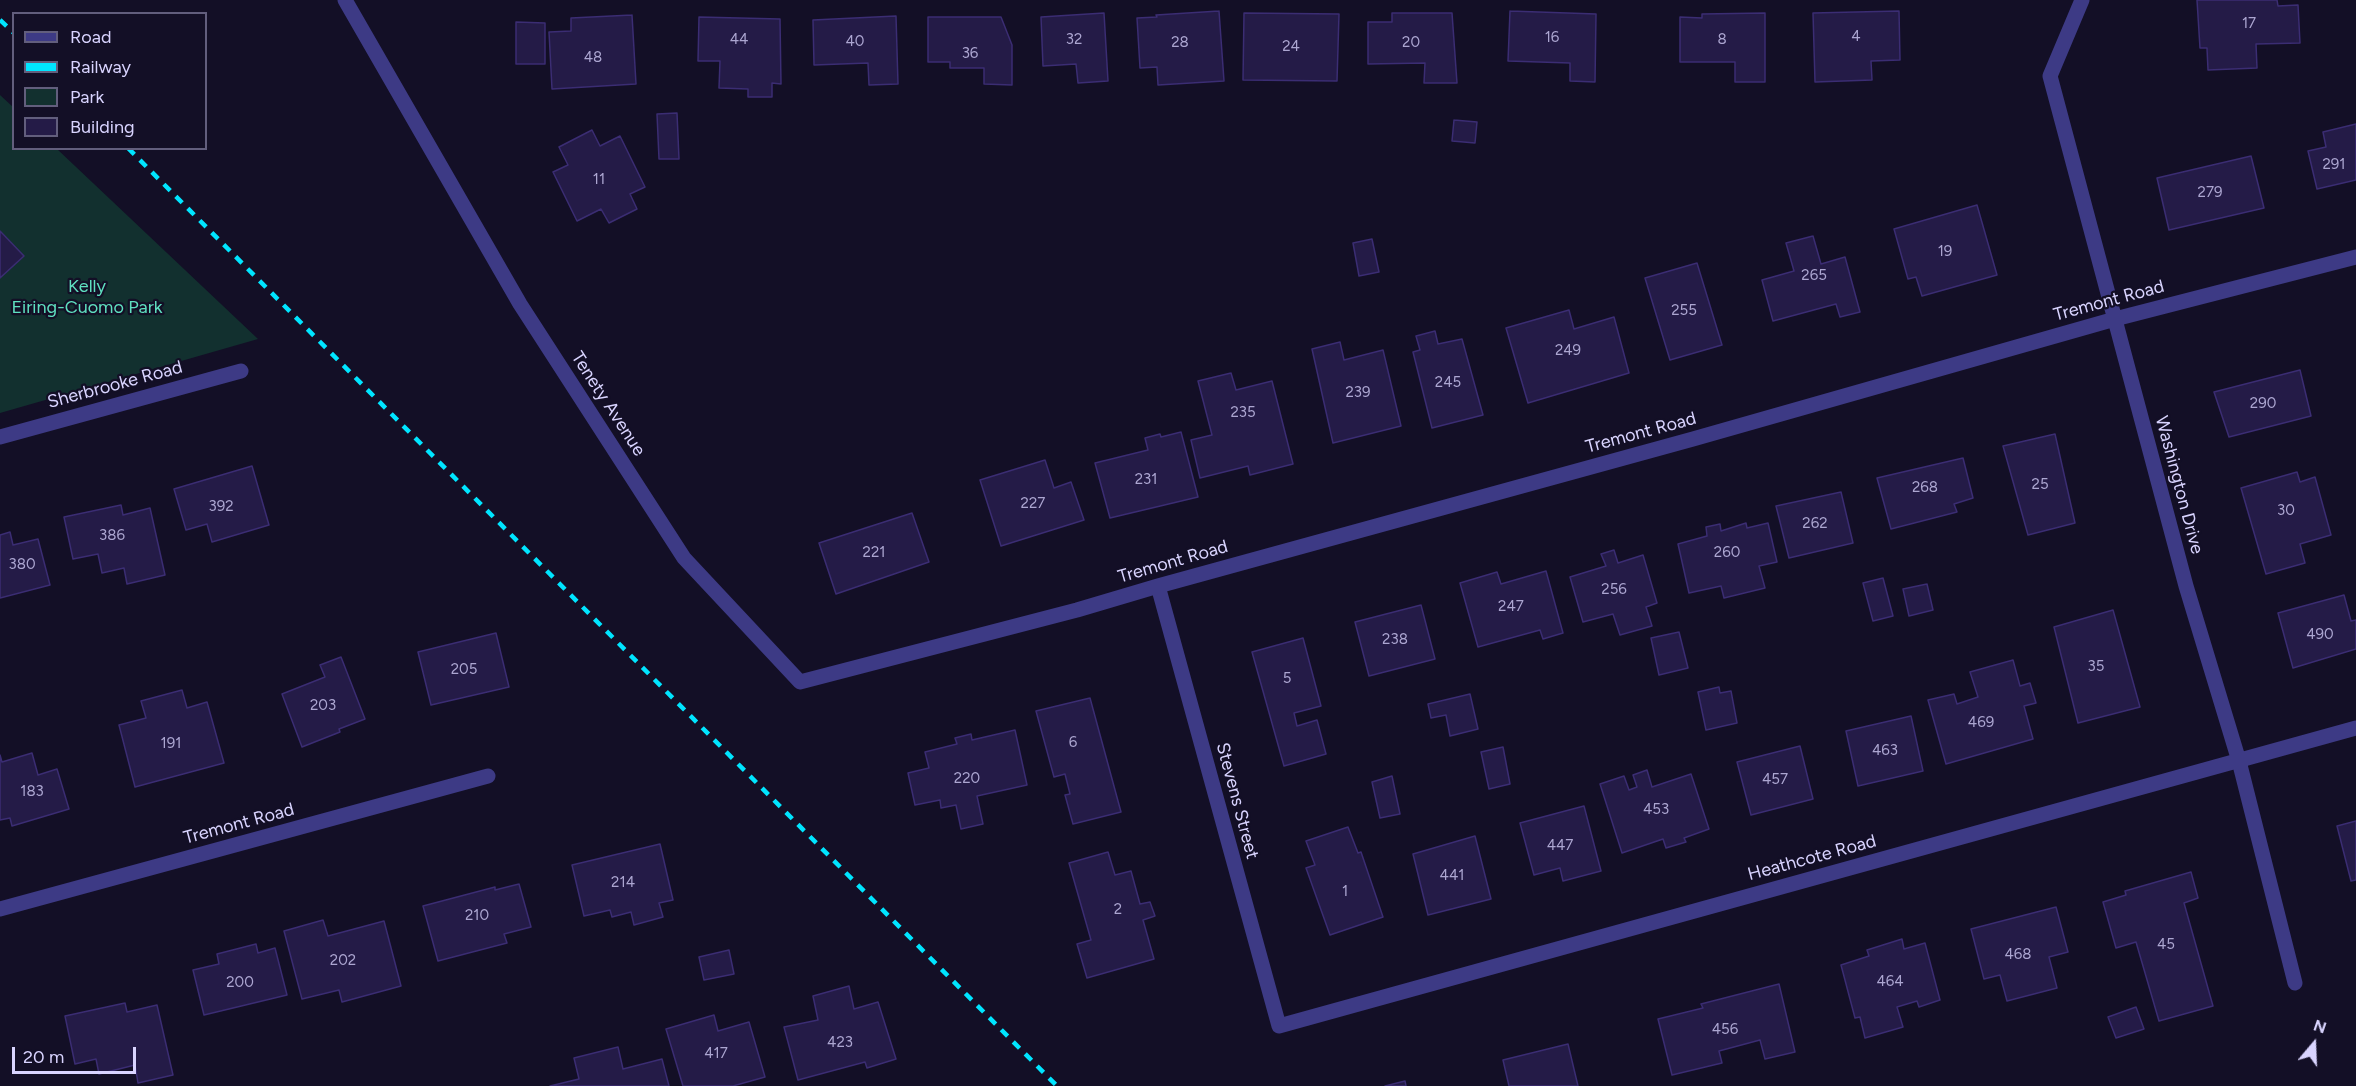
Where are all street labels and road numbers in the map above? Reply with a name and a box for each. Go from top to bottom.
street label: Tremont Road [2051,276,2167,326]
street label: Tenety Avenue [566,348,650,460]
street label: Sherbrooke Road [45,357,185,413]
street label: Tremont Road [1583,408,1699,458]
street label: Washington Drive [2150,413,2208,557]
street label: Tremont Road [1115,536,1231,588]
street label: Stevens Street [1211,740,1263,862]
street label: Tremont Road [181,799,297,849]
street label: Heathcote Road [1745,830,1879,886]

